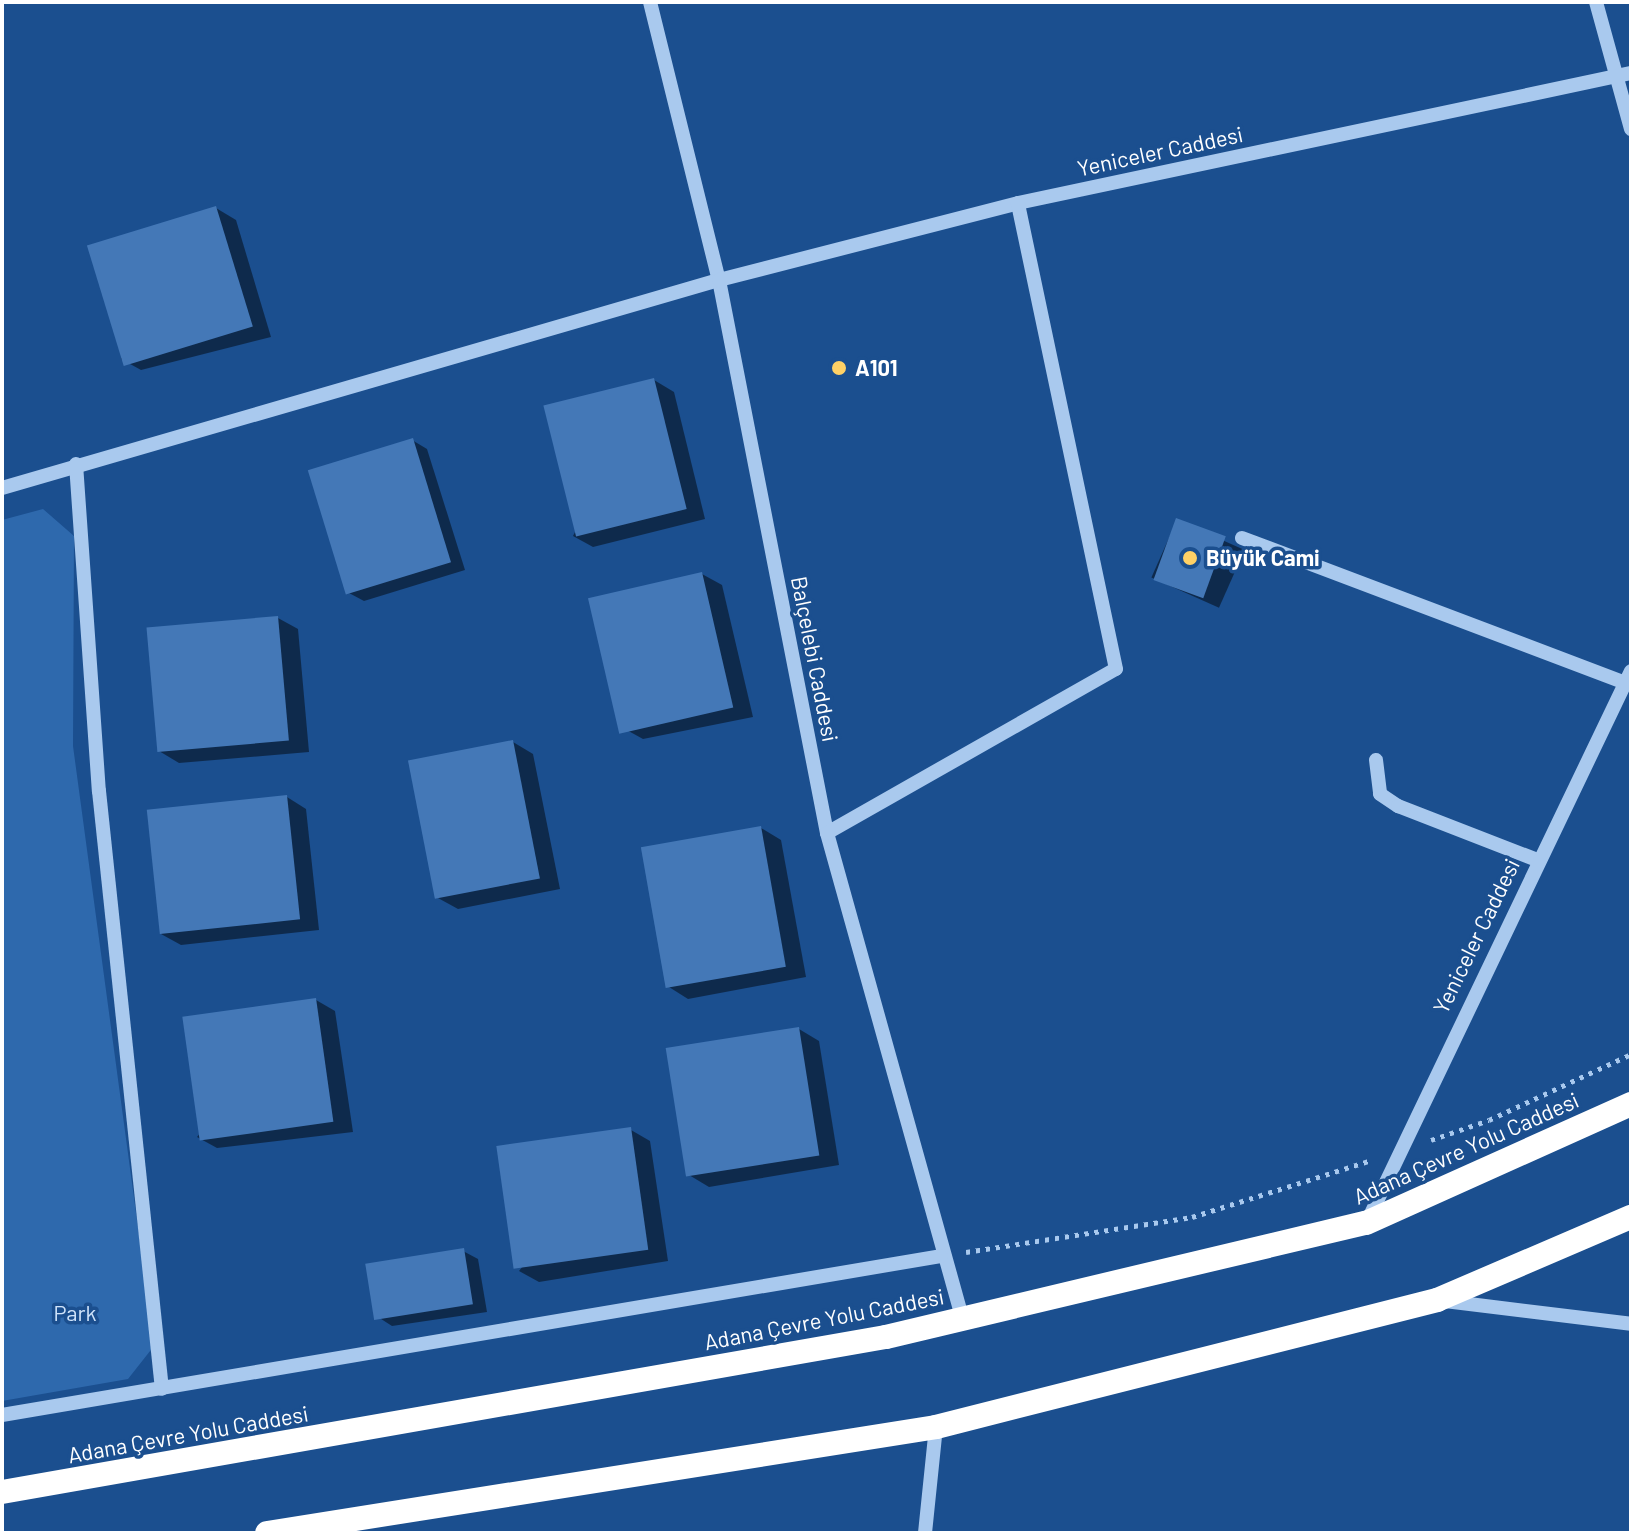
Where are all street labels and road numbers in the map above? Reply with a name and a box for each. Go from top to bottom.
street label: Yeniceler Caddesi [1075,121,1245,181]
street label: Balçelebi Caddesi [786,574,844,744]
street label: Yeniceler Caddesi [1427,854,1525,1018]
street label: Adana Çevre Yolu Caddesi [1349,1086,1583,1210]
street label: Adana Çevre Yolu Caddesi [702,1283,946,1355]
street label: Adana Çevre Yolu Caddesi [66,1400,310,1468]

